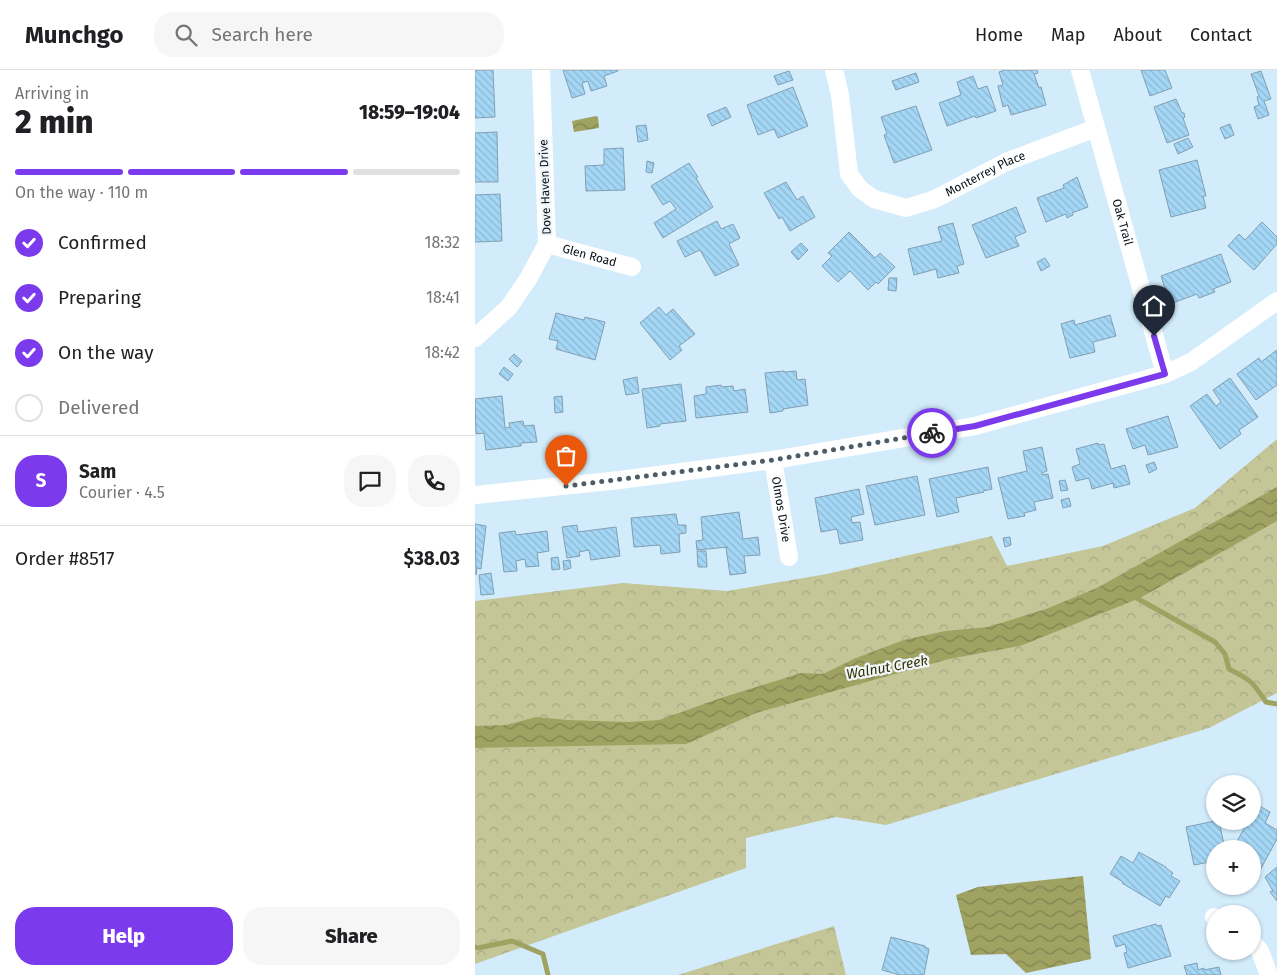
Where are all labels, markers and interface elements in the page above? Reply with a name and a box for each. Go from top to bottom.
search box [154,12,504,57]
text: Munchgo [25,21,124,49]
icon: search [172,21,200,49]
text: Search here [212,23,313,46]
text: Home [975,24,1023,46]
text: Map [1051,24,1085,46]
text: About [1113,24,1162,46]
text: Contact [1190,24,1252,46]
text: Arriving in [15,84,89,103]
text: 18:59–19:04 [359,101,460,124]
text: 2 min [15,103,93,141]
street label: Dove Haven Drive [536,139,554,235]
street label: Monterrey Place [943,148,1027,199]
text: On the way · 110 m [15,183,148,202]
street label: Oak Trail [1109,197,1136,247]
icon: check [15,229,43,257]
text: Confirmed [58,231,147,254]
text: 18:32 [425,233,460,252]
street label: Glen Road [561,241,618,270]
icon: check [15,284,43,312]
pin [1133,285,1175,336]
text: Preparing [58,286,141,309]
text: 18:41 [426,288,460,307]
icon: home [1140,292,1168,320]
icon: check [15,339,43,367]
text: On the way [58,341,154,364]
text: 18:42 [424,343,460,362]
text: Delivered [58,396,140,419]
courier [907,408,957,458]
icon: bike [918,419,946,447]
pin [545,435,587,486]
icon: bag [552,442,580,470]
button: chat [344,455,396,507]
button: phone [408,455,460,507]
text: Sam [79,460,116,483]
text: S [36,469,46,492]
street label: Olmos Drive [769,476,793,543]
text: Courier · 4.5 [79,483,165,502]
text: Order #8517 [15,547,115,570]
text: $38.03 [404,547,460,570]
water label: Walnut Creek [845,652,930,683]
map controls [1206,775,1261,960]
button: layers [1206,775,1261,830]
button: + [1206,840,1261,895]
button: − [1206,905,1261,960]
button: Help [15,907,233,965]
button: Share [243,907,460,965]

